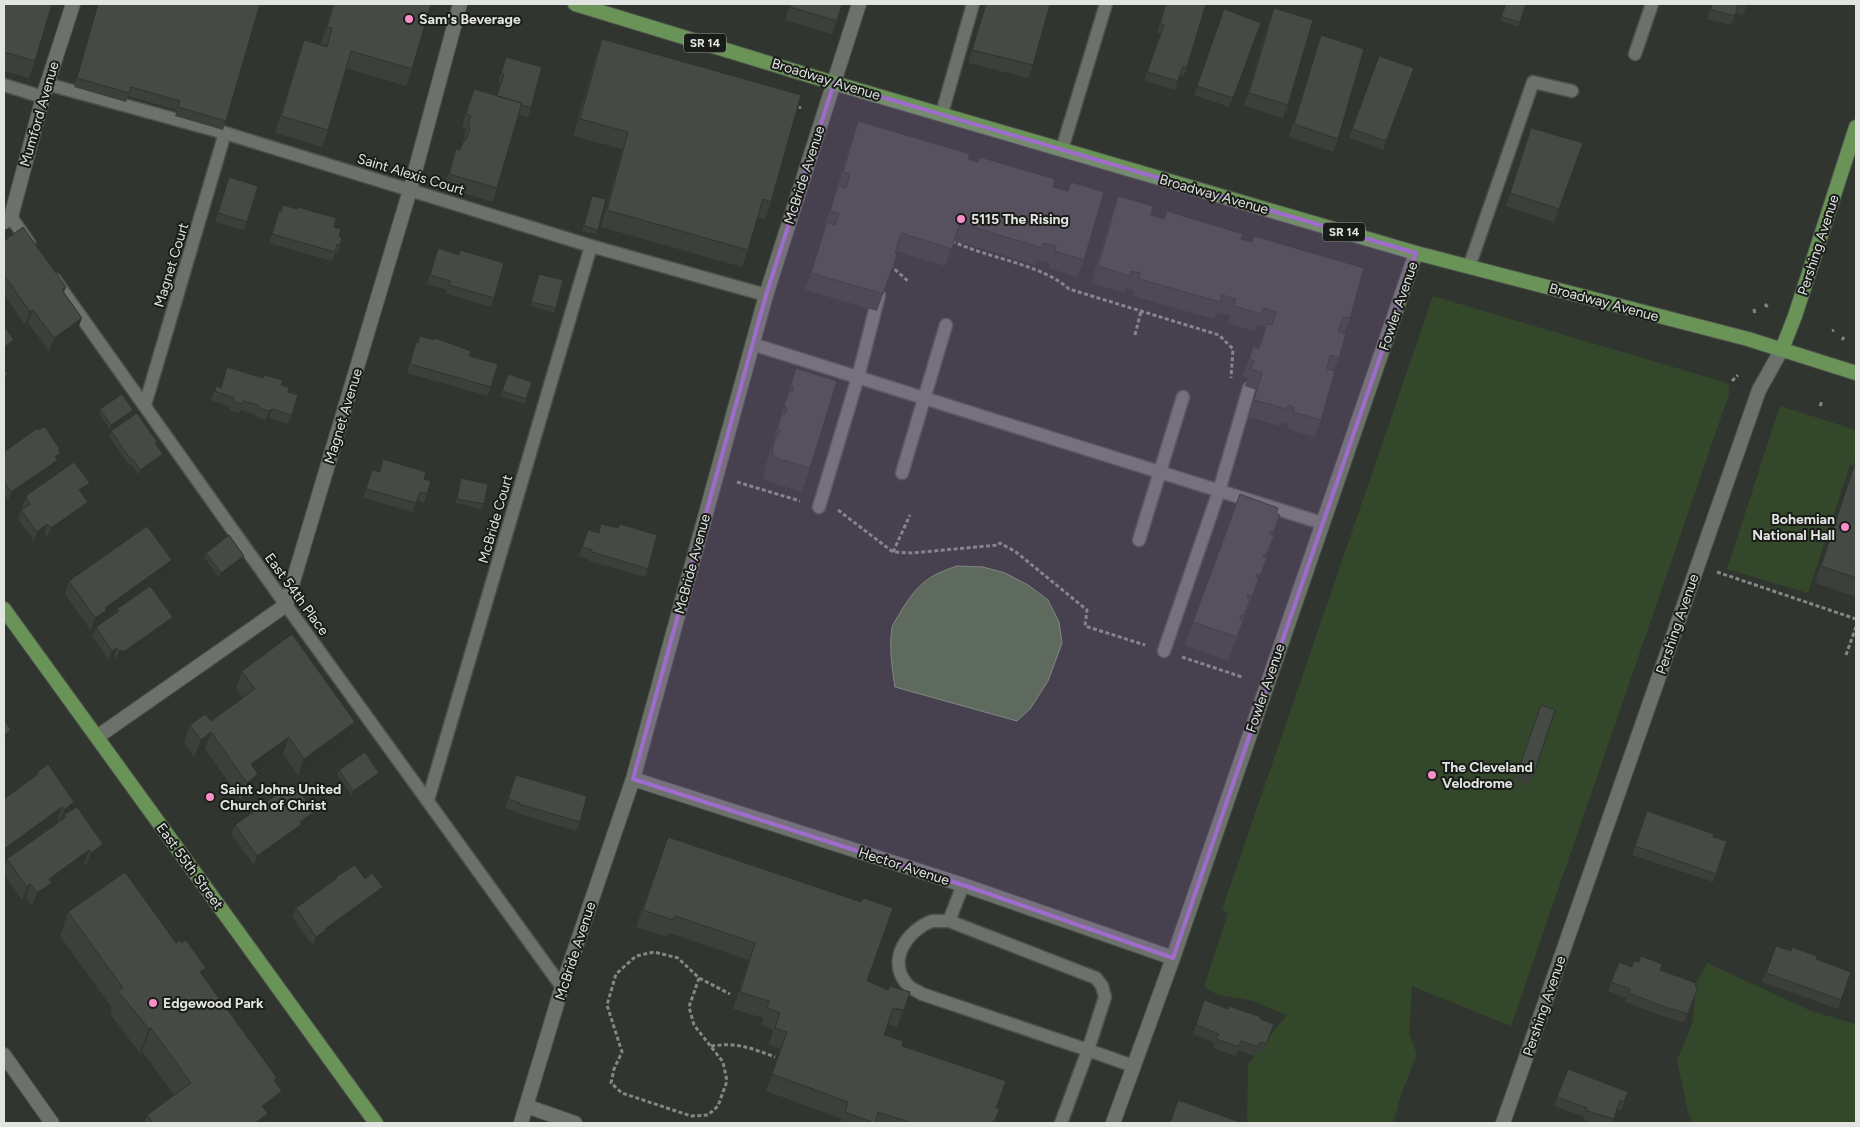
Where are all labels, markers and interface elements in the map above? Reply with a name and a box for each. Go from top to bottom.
place label: Sam's Beverage [419,11,521,28]
marker: Sam's Beverage [403,13,415,25]
road number: SR 14 [684,34,726,52]
street label: Broadway Avenue [769,55,883,104]
street label: Mumford Avenue [16,59,63,169]
street label: McBride Avenue [781,123,829,227]
street label: Saint Alexis Court [355,150,467,199]
street label: Broadway Avenue [1157,171,1271,218]
street label: Pershing Avenue [1794,192,1843,298]
place label: 5115 The Rising [971,211,1069,228]
marker: 5115 The Rising [955,213,967,225]
street label: Magnet Court [151,221,192,309]
road number: SR 14 [1323,222,1365,242]
street label: Fowler Avenue [1375,259,1422,353]
street label: Broadway Avenue [1547,280,1661,325]
street label: Magnet Avenue [321,366,366,466]
street label: McBride Court [475,473,516,565]
place label: Bohemian National Hall [1752,511,1835,544]
street label: McBride Avenue [671,512,714,616]
marker: Bohemian National Hall [1839,521,1851,533]
street label: East 54th Place [261,550,332,639]
street label: Pershing Avenue [1652,572,1703,676]
street label: Fowler Avenue [1242,641,1289,735]
place label: The Cleveland Velodrome [1442,759,1533,792]
marker: The Cleveland Velodrome [1426,769,1438,781]
place label: Saint Johns United Church of Christ [220,781,341,814]
marker: Saint Johns United Church of Christ [204,791,216,803]
street label: East 55th Street [153,820,227,913]
street label: Hector Avenue [856,844,952,889]
street label: McBride Avenue [552,899,600,1003]
street label: Pershing Avenue [1519,954,1570,1058]
place label: Edgewood Park [163,995,264,1012]
marker: Edgewood Park [147,997,159,1009]

